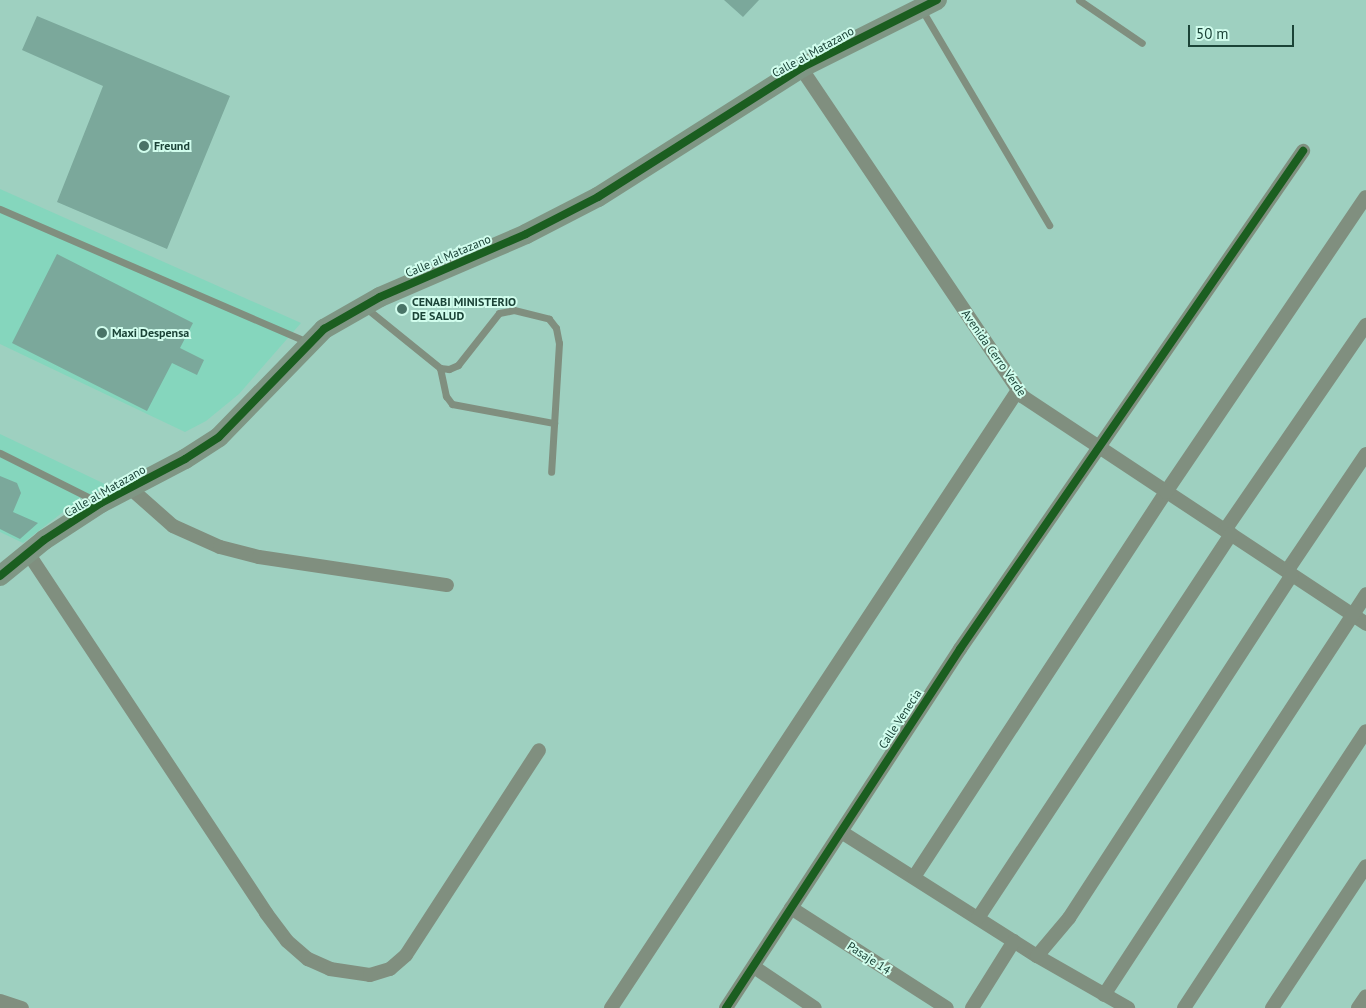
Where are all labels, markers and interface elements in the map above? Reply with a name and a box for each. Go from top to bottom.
scale bar [1191,15,1297,47]
street label: Calle al Matazano [770,24,856,80]
text: 50 m [1196,24,1229,43]
place label: Freund [154,139,190,153]
marker: Freund [138,140,150,152]
street label: Calle al Matazano [403,232,493,280]
place label: CENABI MINISTERIO DE SALUD [412,295,516,323]
marker: CENABI MINISTERIO DE SALUD [396,303,408,315]
street label: Avenida Cerro Verde [959,307,1029,399]
place label: Maxi Despensa [112,326,189,340]
marker: Maxi Despensa [96,327,108,339]
street label: Calle al Matazano [62,462,148,520]
street label: Calle Venecia [875,686,925,752]
street label: Pasaje 14 [845,939,893,977]

